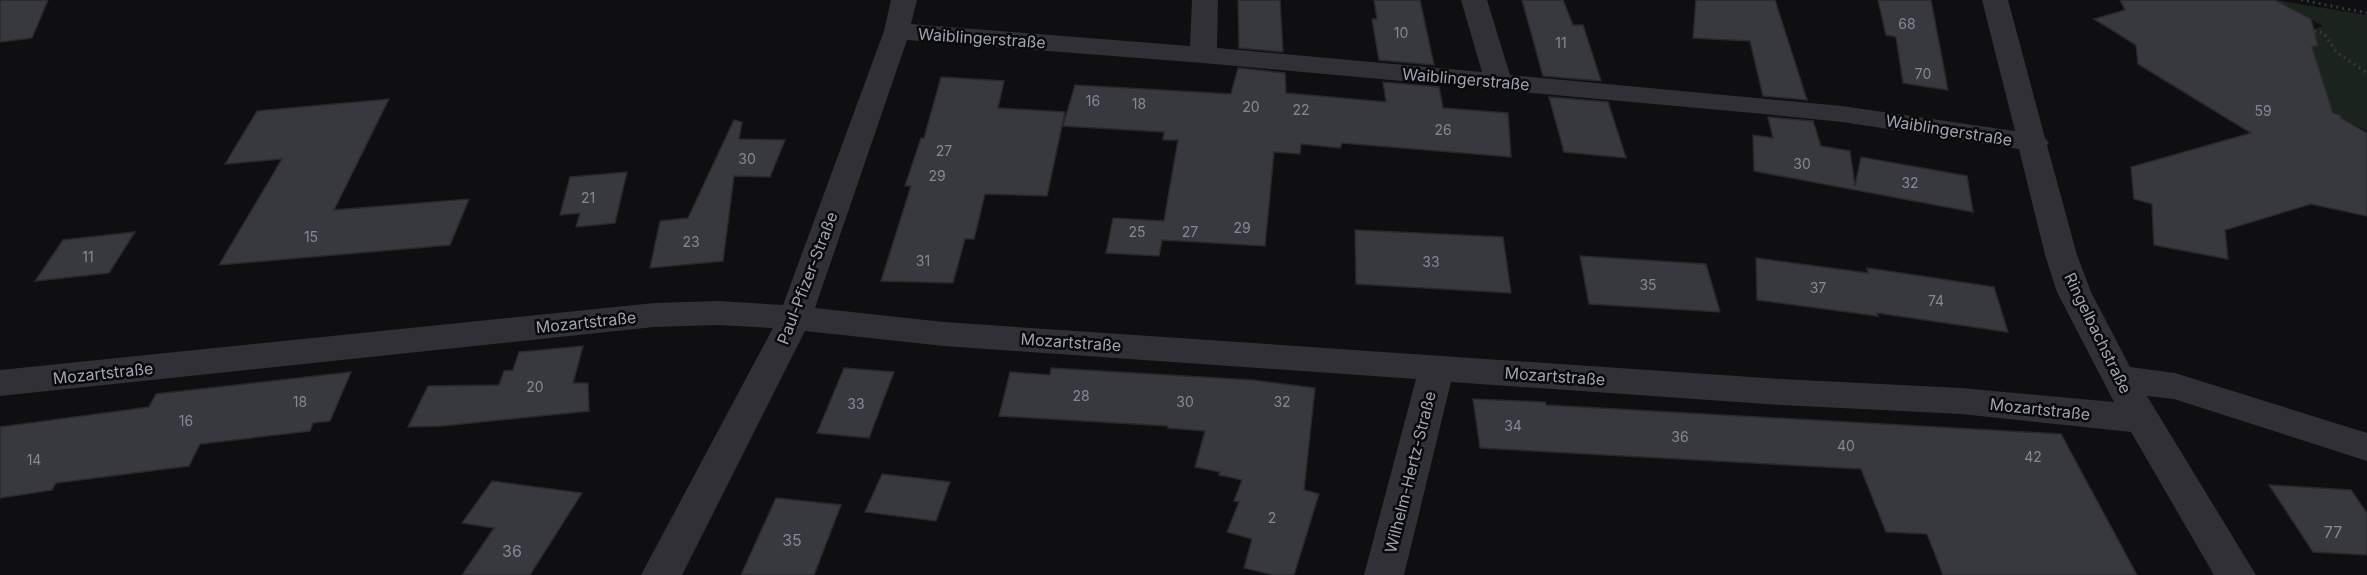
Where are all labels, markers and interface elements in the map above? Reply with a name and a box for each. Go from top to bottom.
house number: 68 [1898,15,1916,32]
street label: Waiblingerstraße [918,24,1046,52]
house number: 10 [1394,24,1408,41]
house number: 11 [1555,34,1567,51]
street label: Waiblingerstraße [1401,63,1531,95]
house number: 70 [1915,65,1931,82]
house number: 16 [1086,92,1100,109]
house number: 18 [1132,95,1146,112]
house number: 20 [1242,98,1260,115]
house number: 22 [1292,101,1310,118]
house number: 59 [2254,102,2272,119]
street label: Waiblingerstraße [1884,110,2014,150]
house number: 26 [1434,121,1452,138]
house number: 27 [936,142,952,159]
house number: 30 [738,150,756,167]
house number: 30 [1793,155,1811,172]
house number: 29 [928,167,946,184]
house number: 32 [1901,174,1919,191]
house number: 21 [581,189,595,206]
street label: Paul-Pfizer-Straße [773,209,841,347]
house number: 29 [1233,219,1251,236]
house number: 25 [1128,223,1146,240]
house number: 27 [1182,223,1198,240]
house number: 15 [304,228,318,245]
house number: 23 [682,233,700,250]
house number: 11 [82,248,94,265]
house number: 31 [916,252,930,269]
house number: 33 [1422,253,1440,270]
street label: Ringelbachstraße [2060,269,2136,397]
house number: 35 [1639,276,1657,293]
house number: 37 [1810,279,1826,296]
house number: 74 [1928,292,1944,309]
street label: Mozartstraße [535,307,637,337]
street label: Mozartstraße [1020,329,1122,355]
street label: Mozartstraße [52,358,154,388]
street label: Mozartstraße [1504,363,1606,389]
house number: 20 [526,378,544,395]
house number: 28 [1072,387,1090,404]
street label: Wilhelm-Hertz-Straße [1380,389,1440,555]
house number: 18 [293,393,307,410]
house number: 30 [1176,393,1194,410]
house number: 32 [1273,393,1291,410]
street label: Mozartstraße [1989,394,2091,424]
house number: 33 [847,395,865,412]
house number: 16 [179,412,193,429]
house number: 34 [1504,417,1522,434]
house number: 36 [1671,428,1689,445]
house number: 40 [1837,437,1855,454]
house number: 42 [2024,448,2042,465]
house number: 14 [27,451,41,468]
house number: 2 [1268,509,1276,526]
house number: 77 [2324,522,2342,542]
house number: 35 [782,530,802,550]
house number: 36 [502,541,522,561]

